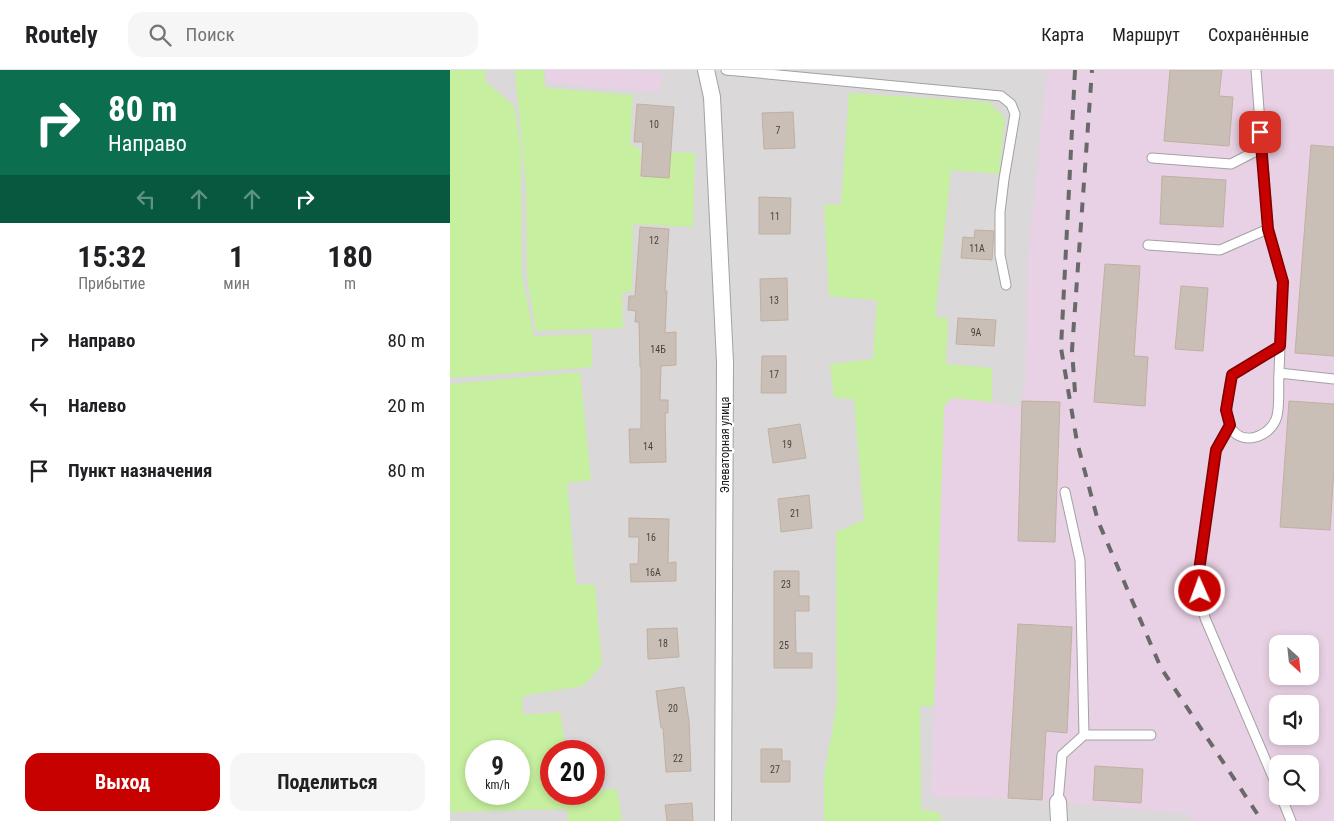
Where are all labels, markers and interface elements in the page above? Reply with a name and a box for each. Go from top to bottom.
search box [128,12,478,57]
text: Routely [25,21,98,49]
icon: search [146,21,174,49]
text: Поиск [186,23,235,46]
text: Карта [1041,24,1084,45]
text: Маршрут [1112,24,1180,45]
text: Сохранённые [1208,24,1309,45]
text: 80 m [108,89,177,130]
icon: right [25,90,90,155]
pin [1239,111,1281,153]
icon: arrive [1246,118,1274,146]
house number: 10 [649,119,659,130]
house number: 7 [776,125,781,136]
text: Направо [108,131,187,156]
icon: left [132,185,160,213]
icon: ahead [185,185,213,213]
icon: ahead [238,185,266,213]
icon: right [291,185,319,213]
house number: 11 [770,211,780,222]
house number: 12 [649,235,659,246]
text: 15:32 [77,239,146,274]
text: 1 [229,239,244,274]
text: 180 [327,239,373,274]
house number: 11А [969,243,985,254]
text: Прибытие [78,274,145,293]
text: мин [223,274,250,293]
text: m [344,274,356,293]
house number: 13 [769,295,779,306]
icon: right [25,327,53,355]
house number: 9А [971,327,982,338]
text: Направо [68,329,135,352]
text: 80 m [388,329,425,352]
house number: 14Б [650,344,666,355]
house number: 17 [769,369,779,380]
icon: left [25,392,53,420]
text: Налево [68,394,126,417]
text: 20 m [388,394,425,417]
street label: Элеваторная улица [718,396,732,493]
house number: 19 [782,439,792,450]
house number: 14 [643,441,653,452]
icon: arrive [25,457,53,485]
text: Пункт назначения [68,459,212,482]
text: 80 m [388,459,425,482]
house number: 21 [790,508,800,519]
house number: 16 [646,532,656,543]
position arrow [1173,564,1225,616]
house number: 16А [645,567,661,578]
house number: 23 [781,579,791,590]
north arrow [1269,635,1319,685]
map controls [1269,635,1319,805]
house number: 18 [658,638,668,649]
house number: 25 [779,640,789,651]
button: sound [1269,695,1319,745]
house number: 20 [668,703,678,714]
speed limit sign: 20 [540,740,605,805]
text: 9 [491,752,504,781]
button: Выход [25,753,220,811]
button: Поделиться [230,753,425,811]
house number: 22 [673,753,683,764]
button: search [1269,755,1319,805]
house number: 27 [770,764,780,775]
text: km/h [485,778,510,792]

